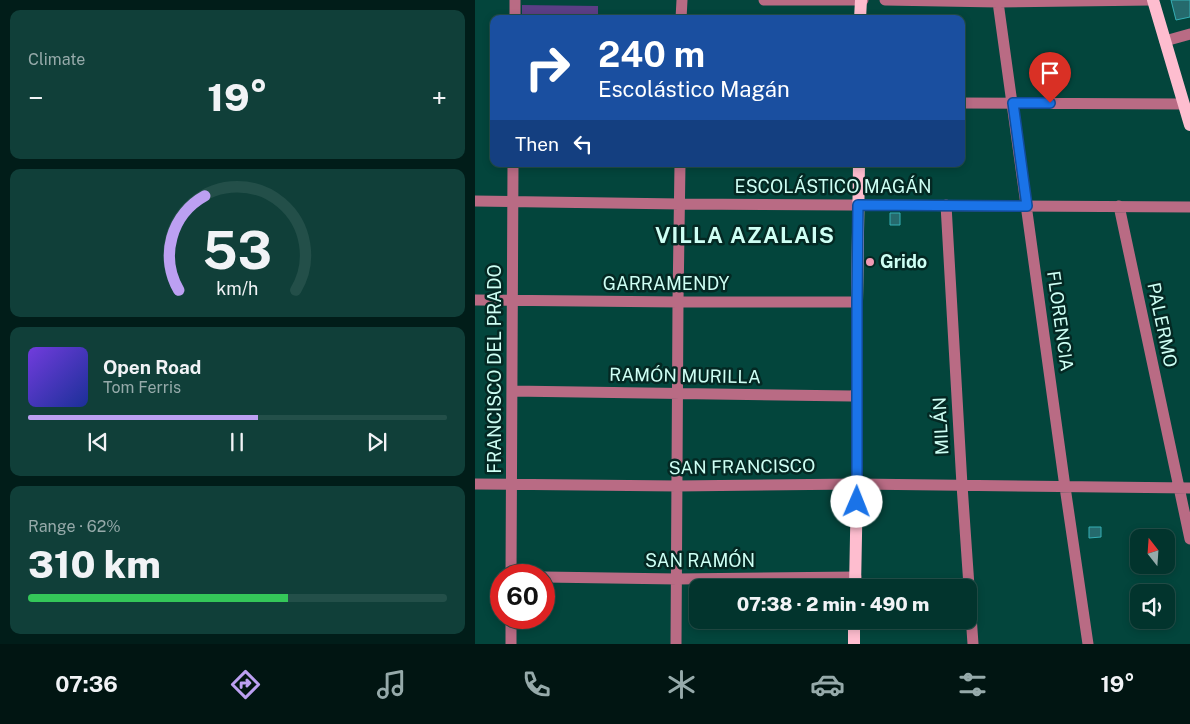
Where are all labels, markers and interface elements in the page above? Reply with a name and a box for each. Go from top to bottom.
text: 240 m [598,34,705,75]
icon: right [515,35,580,100]
text: Climate [28,50,85,69]
pin [1029,52,1071,103]
icon: arrive [1036,59,1064,87]
text: 19° [207,75,268,120]
text: Escolástico Magán [598,76,790,102]
text: − [28,81,44,114]
text: + [431,81,447,114]
icon: left [569,130,597,158]
text: Then [515,133,559,155]
street label: ESCOLÁSTICO MAGÁN [734,175,932,197]
text: 53 [203,220,272,281]
district label: VILLA AZALAIS [655,222,835,248]
place label: Grido [880,251,927,272]
marker: Grido [864,256,876,268]
street label: FRANCISCO DEL PRADO [484,264,505,474]
street label: FLORENCIA [1043,269,1078,373]
street label: GARRAMENDY [603,273,729,294]
text: km/h [216,278,259,299]
street label: PALERMO [1143,281,1182,369]
text: Open Road [103,356,201,378]
street label: RAMÓN MURILLA [609,363,761,387]
text: Tom Ferris [103,378,181,397]
street label: MILÁN [927,396,953,456]
icon: previous [84,428,112,456]
icon: pause [223,428,251,456]
icon: next [363,428,391,456]
street label: SAN FRANCISCO [668,455,816,478]
position arrow [830,475,882,527]
text: Range · 62% [28,517,121,536]
north arrow [1130,529,1175,574]
map controls [1130,529,1175,629]
text: 310 km [28,542,161,587]
street label: SAN RAMÓN [645,549,755,571]
speed limit sign: 60 [490,564,555,629]
button: sound [1130,584,1175,629]
text: 07:38 · 2 min · 490 m [737,593,929,615]
icon: directions [228,667,263,702]
icon: music [374,667,409,702]
icon: phone [519,667,554,702]
icon: climate [664,667,699,702]
icon: car [810,667,845,702]
icon: filters [955,667,990,702]
text: 07:36 [55,671,118,697]
text: 19° [1100,671,1135,697]

